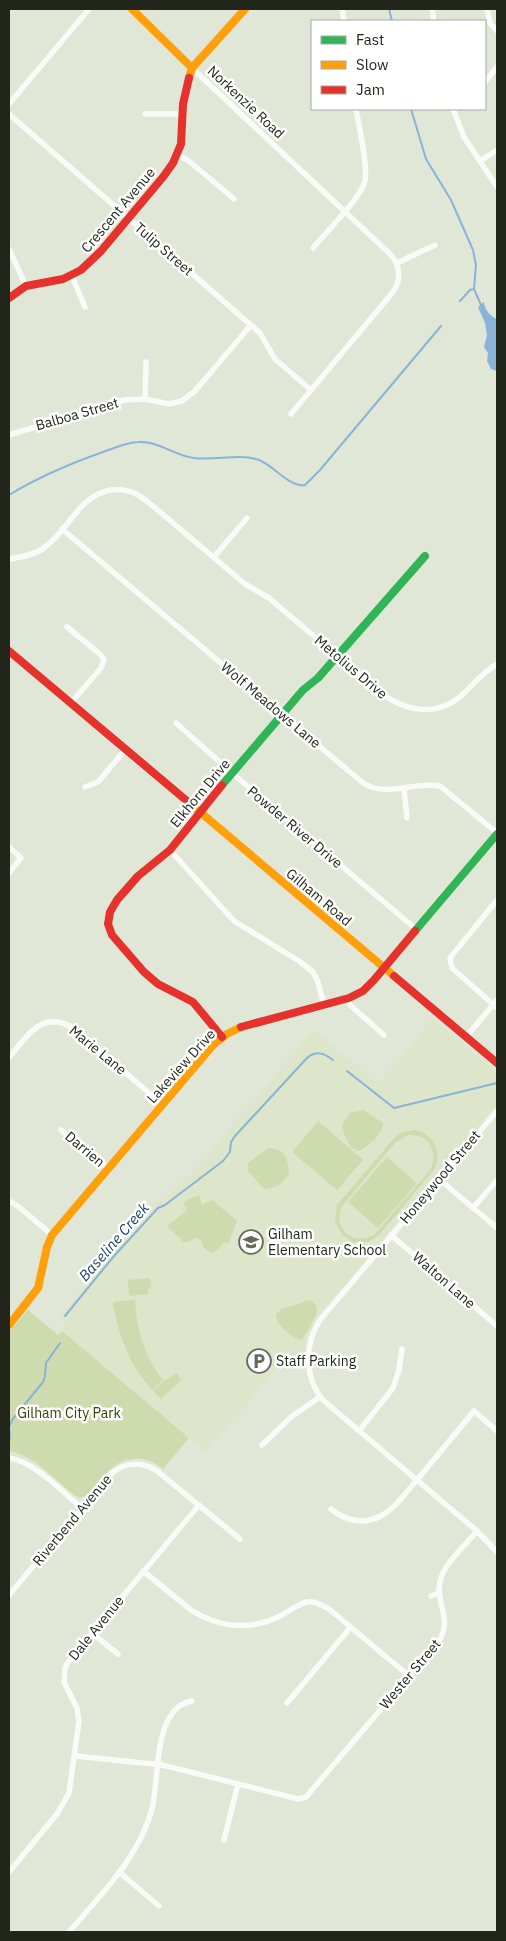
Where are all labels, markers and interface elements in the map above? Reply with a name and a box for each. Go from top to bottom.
legend [311,20,486,110]
text: Fast [356,30,384,49]
text: Slow [356,55,389,74]
street label: Norkenzie Road [204,62,288,142]
text: Jam [356,80,385,99]
street label: Crescent Avenue [77,163,159,256]
street label: Tulip Street [131,218,197,280]
street label: Balboa Street [33,394,121,434]
street label: Metolius Drive [311,631,391,703]
street label: Wolf Meadows Lane [217,658,325,752]
street label: Elkhorn Drive [166,755,234,831]
street label: Powder River Drive [244,782,347,872]
street label: Gilham Road [283,864,355,930]
street label: Marie Lane [66,1021,131,1079]
street label: Lakeview Drive [143,1025,219,1107]
street label: Darrien [61,1127,109,1171]
street label: Honeywood Street [396,1127,484,1227]
water label: Baseline Creek [74,1198,153,1285]
place label: Gilham Elementary School [268,1225,386,1259]
school or university icon: Gilham Elementary School [238,1229,264,1255]
street label: Walton Lane [409,1248,479,1312]
parking icon: Staff Parking [246,1348,272,1374]
place label: Staff Parking [276,1352,357,1370]
park label: Gilham City Park [17,1404,121,1422]
street label: Riverbend Avenue [28,1470,116,1569]
street label: Dale Avenue [64,1592,128,1664]
street label: Wester Street [375,1635,445,1713]

